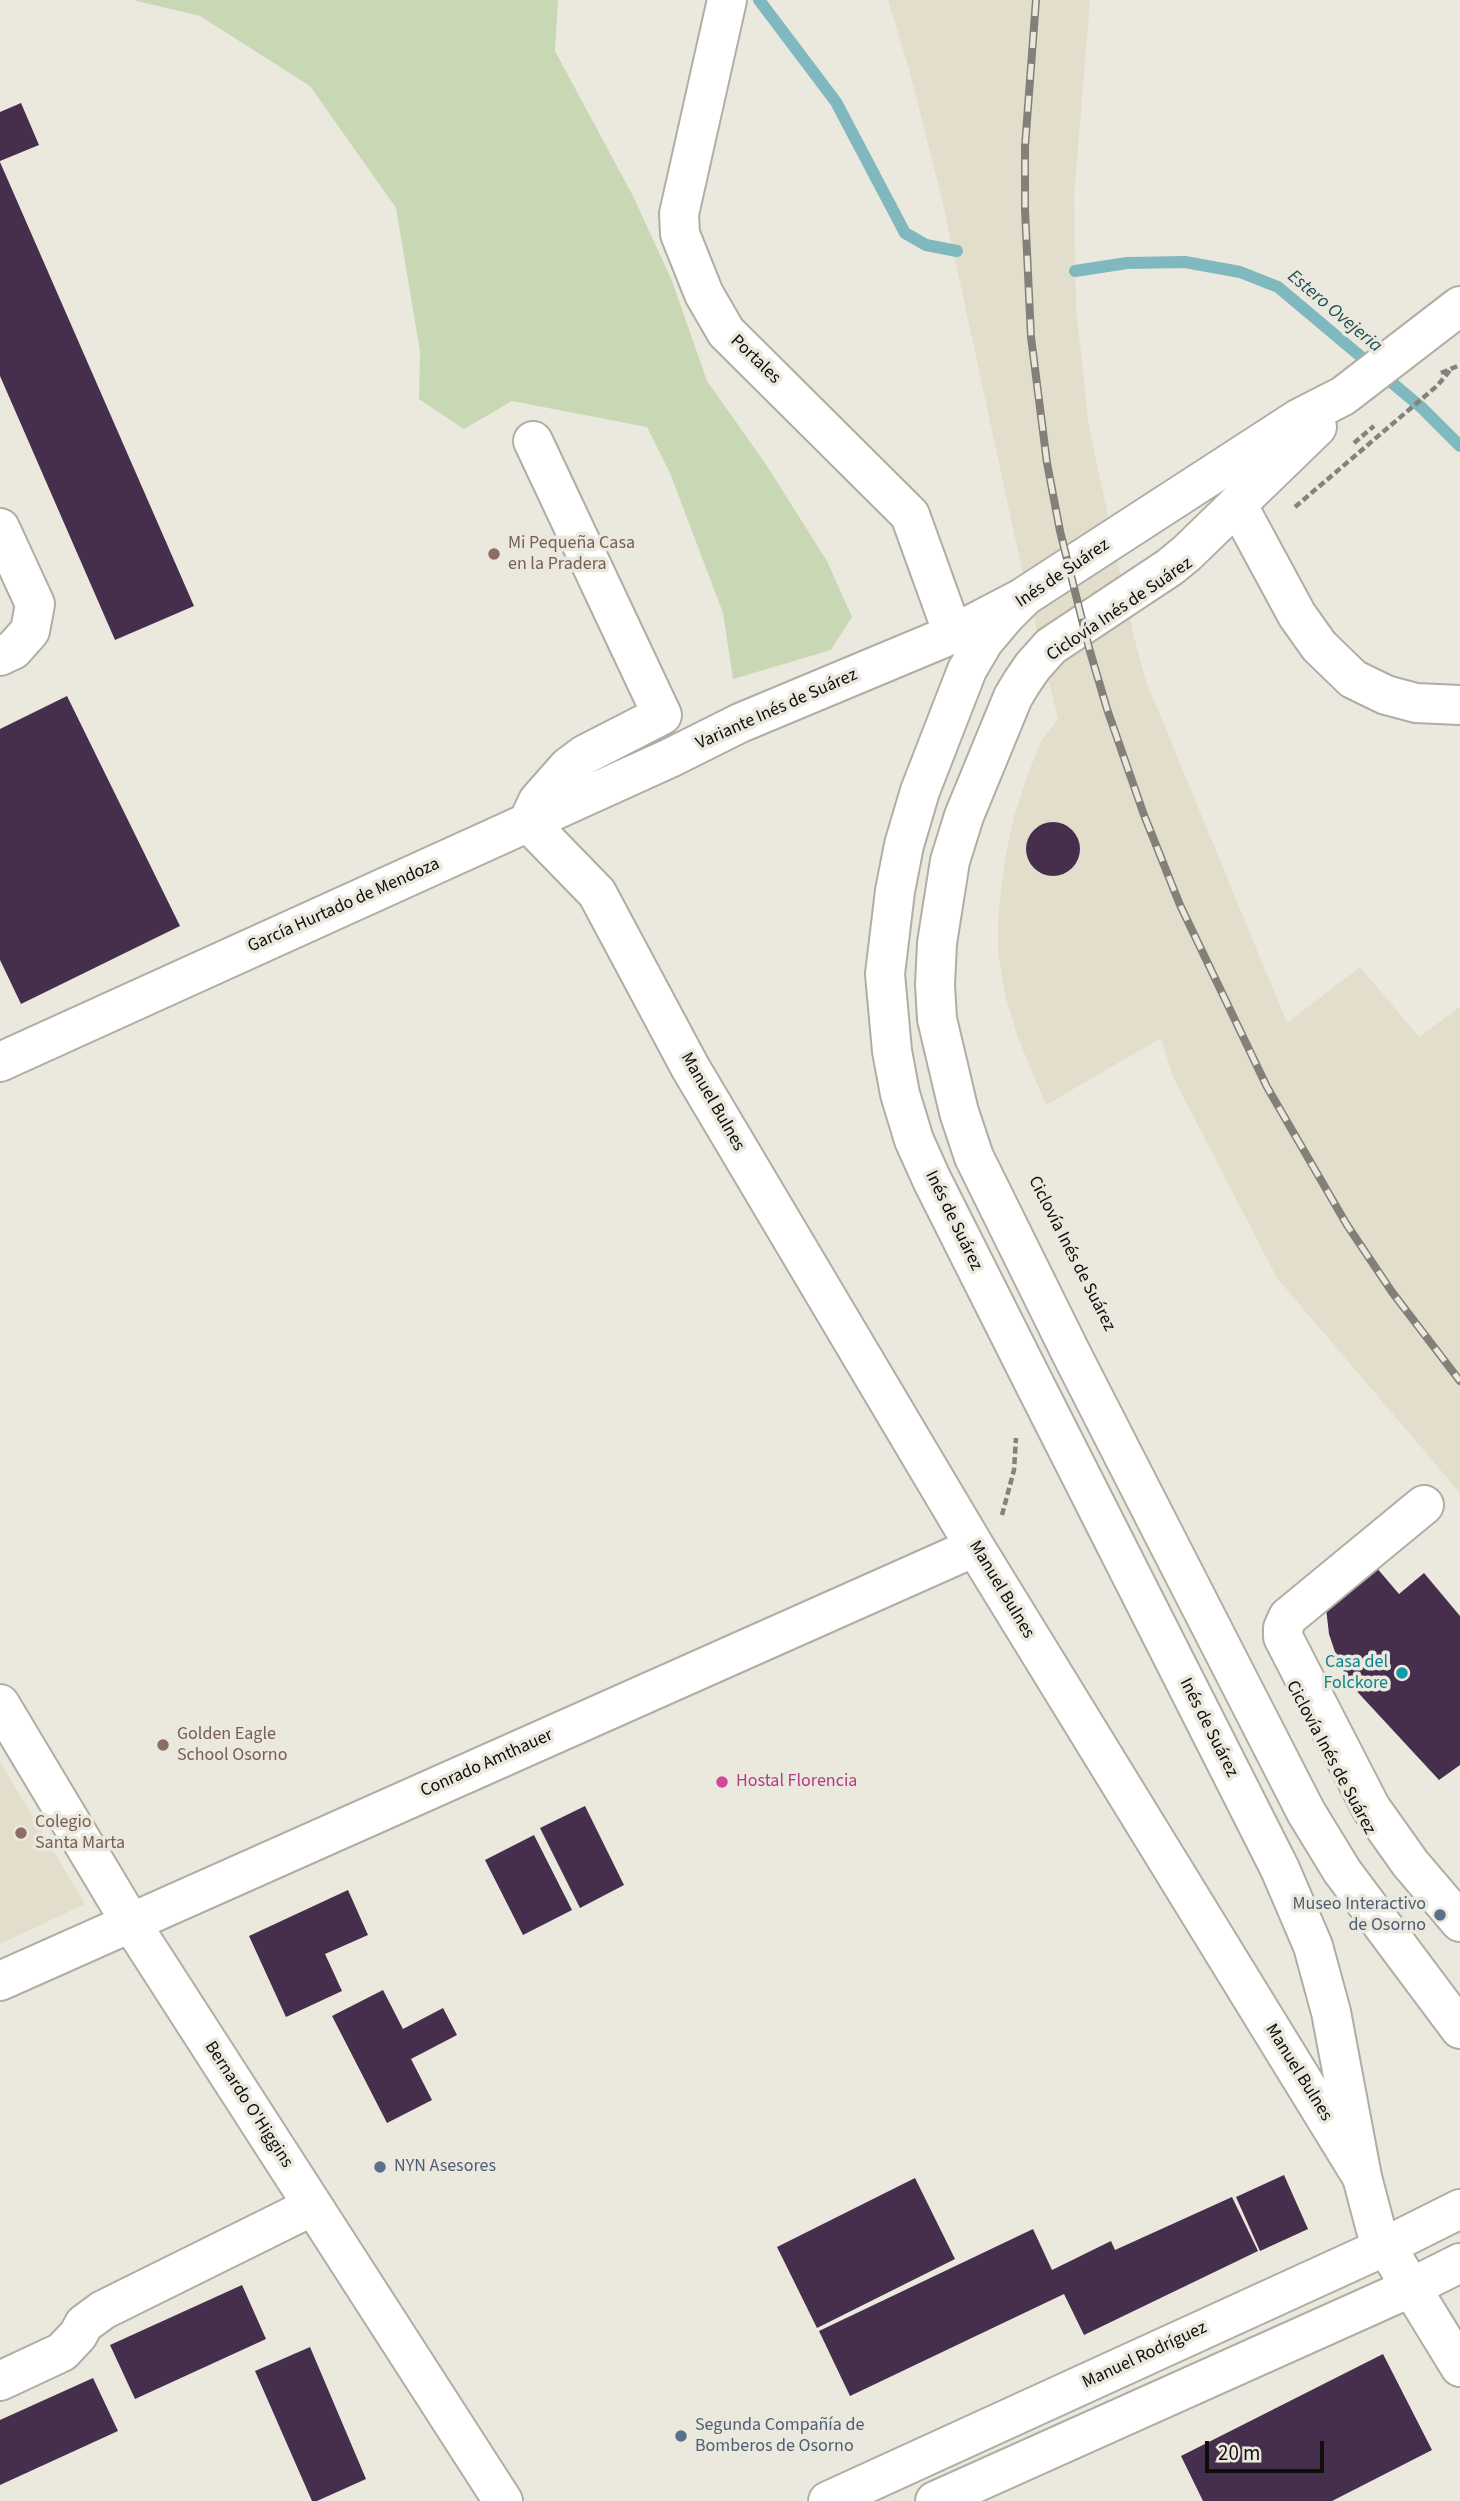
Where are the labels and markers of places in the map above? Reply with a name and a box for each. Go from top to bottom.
place label: Mi Pequeña Casa en la Pradera [508,533,635,576]
marker: Mi Pequeña Casa en la Pradera [486,546,502,562]
place label: Casa del Folckore [1323,1652,1388,1694]
marker: Casa del Folckore [1394,1665,1410,1681]
place label: Golden Eagle School Osorno [177,1724,287,1766]
marker: Golden Eagle School Osorno [155,1737,171,1753]
place label: Hostal Florencia [736,1771,857,1793]
marker: Hostal Florencia [714,1774,730,1790]
place label: Colegio Santa Marta [35,1812,125,1854]
marker: Colegio Santa Marta [13,1825,29,1841]
place label: Museo Interactivo de Osorno [1292,1894,1426,1937]
marker: Museo Interactivo de Osorno [1432,1907,1448,1923]
place label: NYN Asesores [394,2156,496,2178]
marker: NYN Asesores [372,2159,388,2175]
place label: Segunda Compañía de Bomberos de Osorno [695,2415,864,2458]
marker: Segunda Compañía de Bomberos de Osorno [673,2428,689,2444]

